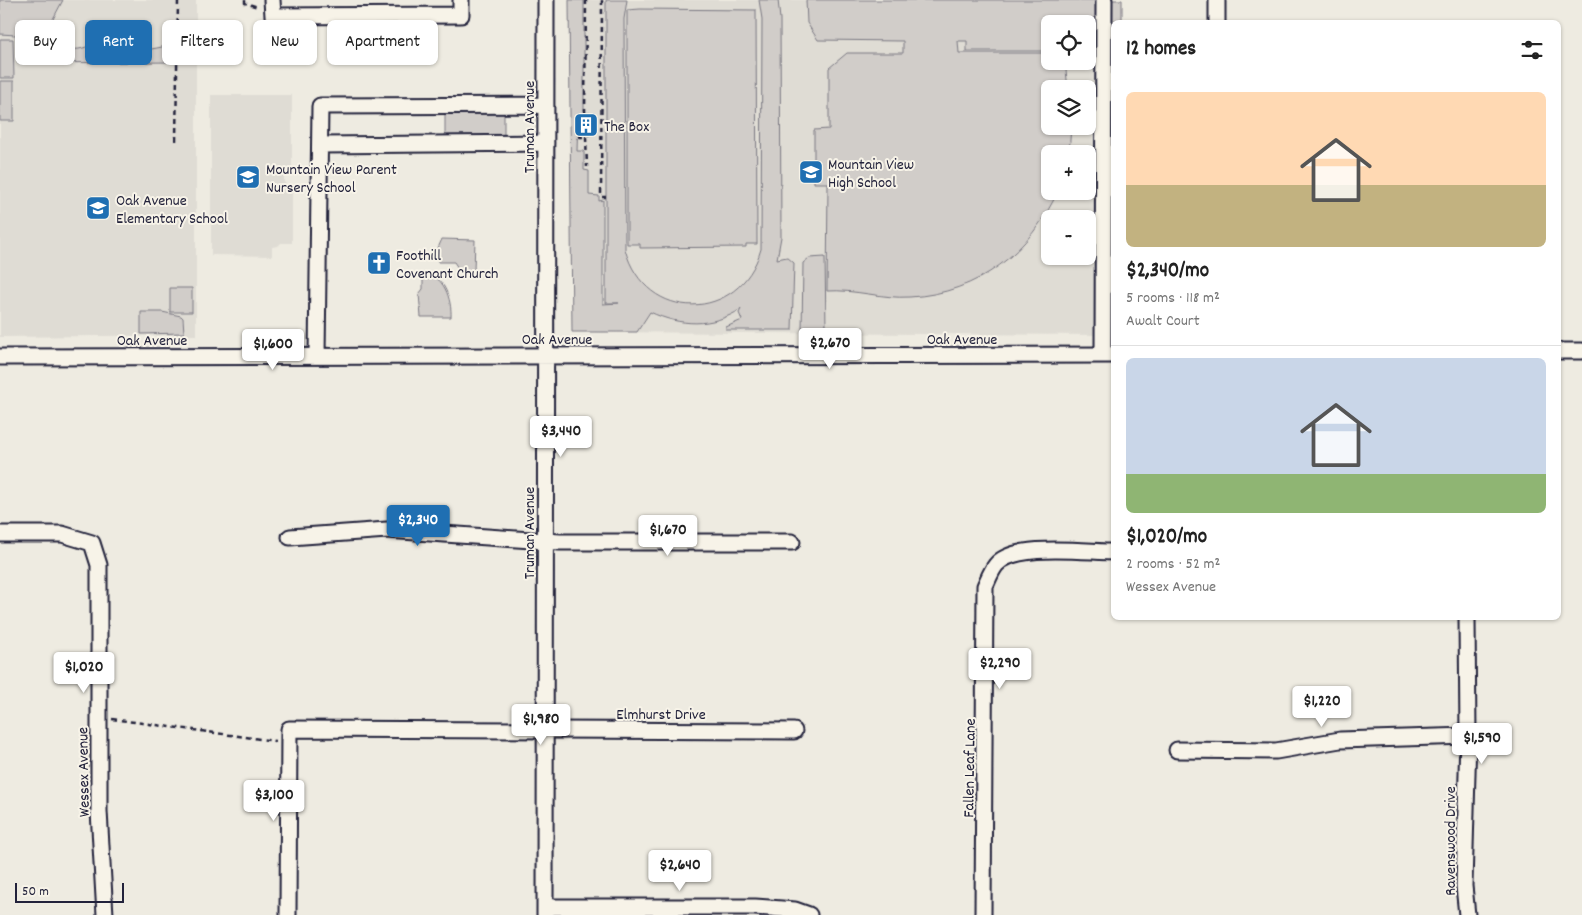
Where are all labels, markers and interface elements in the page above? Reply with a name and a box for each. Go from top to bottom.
map controls [1041,15,1096,265]
button: locate [1041,15,1096,70]
chip: Buy [15,20,75,65]
chip: Rent [85,20,152,65]
chip: Filters [162,20,243,65]
chip: New [253,20,317,65]
chip: Apartment [327,20,438,65]
text: 12 homes [1126,35,1196,65]
icon: filters [1518,36,1546,64]
button: layers [1041,80,1096,135]
street label: Truman Avenue [519,81,542,173]
building icon: The Box [573,112,599,138]
place label: The Box [604,116,649,139]
icon: home [1291,125,1381,215]
button: + [1041,145,1096,200]
place label: Mountain View High School [828,154,914,195]
place label: Mountain View Parent Nursery School [266,159,397,200]
school or university icon: Mountain View High School [798,159,824,185]
school or university icon: Mountain View Parent Nursery School [235,164,261,190]
place label: Oak Avenue Elementary School [116,190,228,231]
school or university icon: Oak Avenue Elementary School [85,195,111,221]
button: − [1041,210,1096,265]
place label: Foothill Covenant Church [396,245,498,286]
church icon: Foothill Covenant Church [366,250,392,276]
text: $2,340/mo [1126,257,1209,287]
text: 5 rooms · 118 m² [1126,287,1220,310]
text: Awalt Court [1126,310,1200,333]
pin: $1,600 [232,328,314,371]
pin: $2,670 [789,328,871,370]
street label: Oak Avenue [522,329,592,352]
street label: Oak Avenue [927,329,997,352]
street label: Oak Avenue [117,330,187,353]
text: $2,670 [810,332,850,355]
text: $1,600 [253,333,293,356]
icon: home [1291,390,1381,480]
pin: $3,440 [520,416,602,458]
text: $3,440 [541,420,581,443]
street label: Truman Avenue [519,487,542,579]
pin: $2,340 [377,504,459,547]
text: $2,340 [398,509,438,532]
pin: $1,670 [627,514,709,557]
text: $1,670 [649,519,687,542]
text: $1,020/mo [1126,523,1207,553]
text: 2 rooms · 52 m² [1126,553,1220,576]
text: Wessex Avenue [1126,576,1216,599]
pin: $2,290 [959,648,1041,690]
pin: $1,020 [43,652,125,694]
text: $2,290 [979,652,1021,675]
text: $1,020 [64,656,104,679]
pin: $1,220 [1281,686,1363,728]
text: $1,220 [1303,690,1341,713]
pin: $1,980 [500,704,582,746]
street label: Elmhurst Drive [616,704,706,727]
text: $1,980 [522,708,560,731]
street label: Fallen Leaf Lane [958,718,983,818]
pin: $1,590 [1441,722,1523,765]
street label: Wessex Avenue [72,727,97,817]
text: $1,590 [1463,727,1501,750]
pin: $3,100 [233,780,315,822]
text: $3,100 [254,784,294,807]
street label: Ravenswood Drive [1440,786,1463,896]
pin: $2,640 [639,850,721,892]
text: $2,640 [659,854,701,877]
scale bar [15,880,124,903]
text: 50 m [22,882,49,902]

